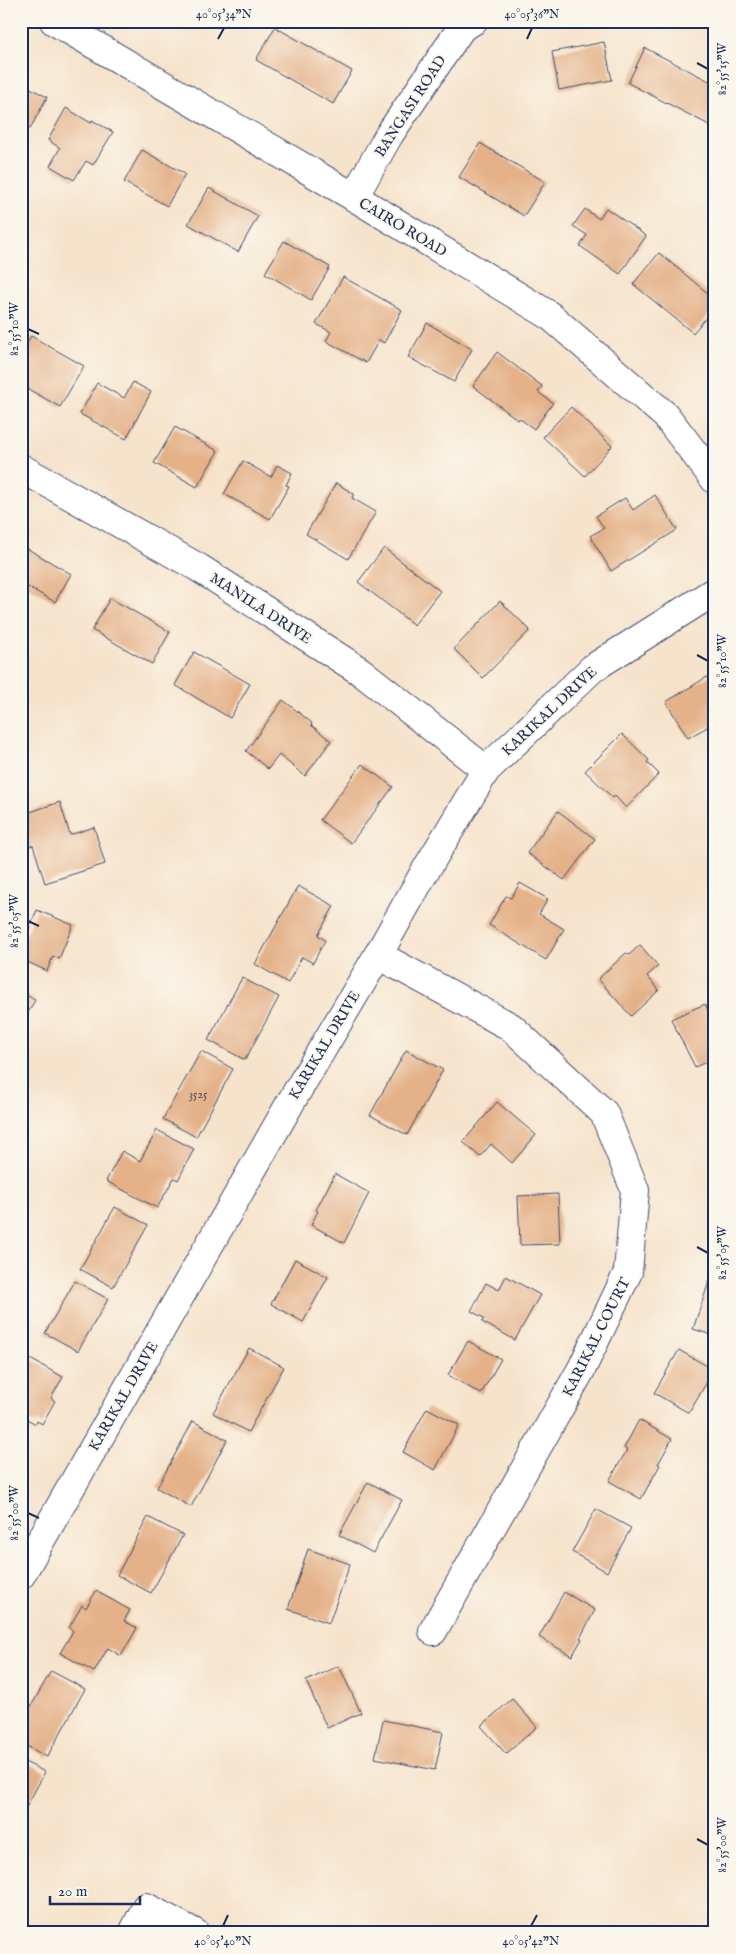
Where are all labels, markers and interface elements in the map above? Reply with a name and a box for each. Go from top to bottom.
text: 40°05'34"N [196,7,253,22]
text: 40°05'36"N [504,7,560,22]
text: 82°55'15"W [715,42,730,95]
street label: BANGASI ROAD [370,52,450,161]
street label: CAIRO ROAD [355,194,450,261]
text: 82°55'10"W [7,302,22,356]
street label: MANILA DRIVE [206,568,315,648]
text: 82°55'10"W [715,634,730,688]
street label: KARIKAL DRIVE [498,662,601,760]
text: 82°55'05"W [7,894,22,948]
street label: KARIKAL DRIVE [284,987,364,1103]
house number: 3525 [189,1087,208,1102]
text: 82°55'05"W [715,1226,730,1280]
street label: KARIKAL COURT [558,1274,635,1400]
street label: KARIKAL DRIVE [84,1338,163,1454]
text: 82°55'00"W [7,1485,22,1541]
text: 82°55'00"W [715,1817,730,1873]
scale bar [50,1874,140,1906]
text: 20 m [58,1882,88,1901]
text: 40°05'40"N [194,1934,252,1949]
text: 40°05'42"N [503,1934,560,1949]

